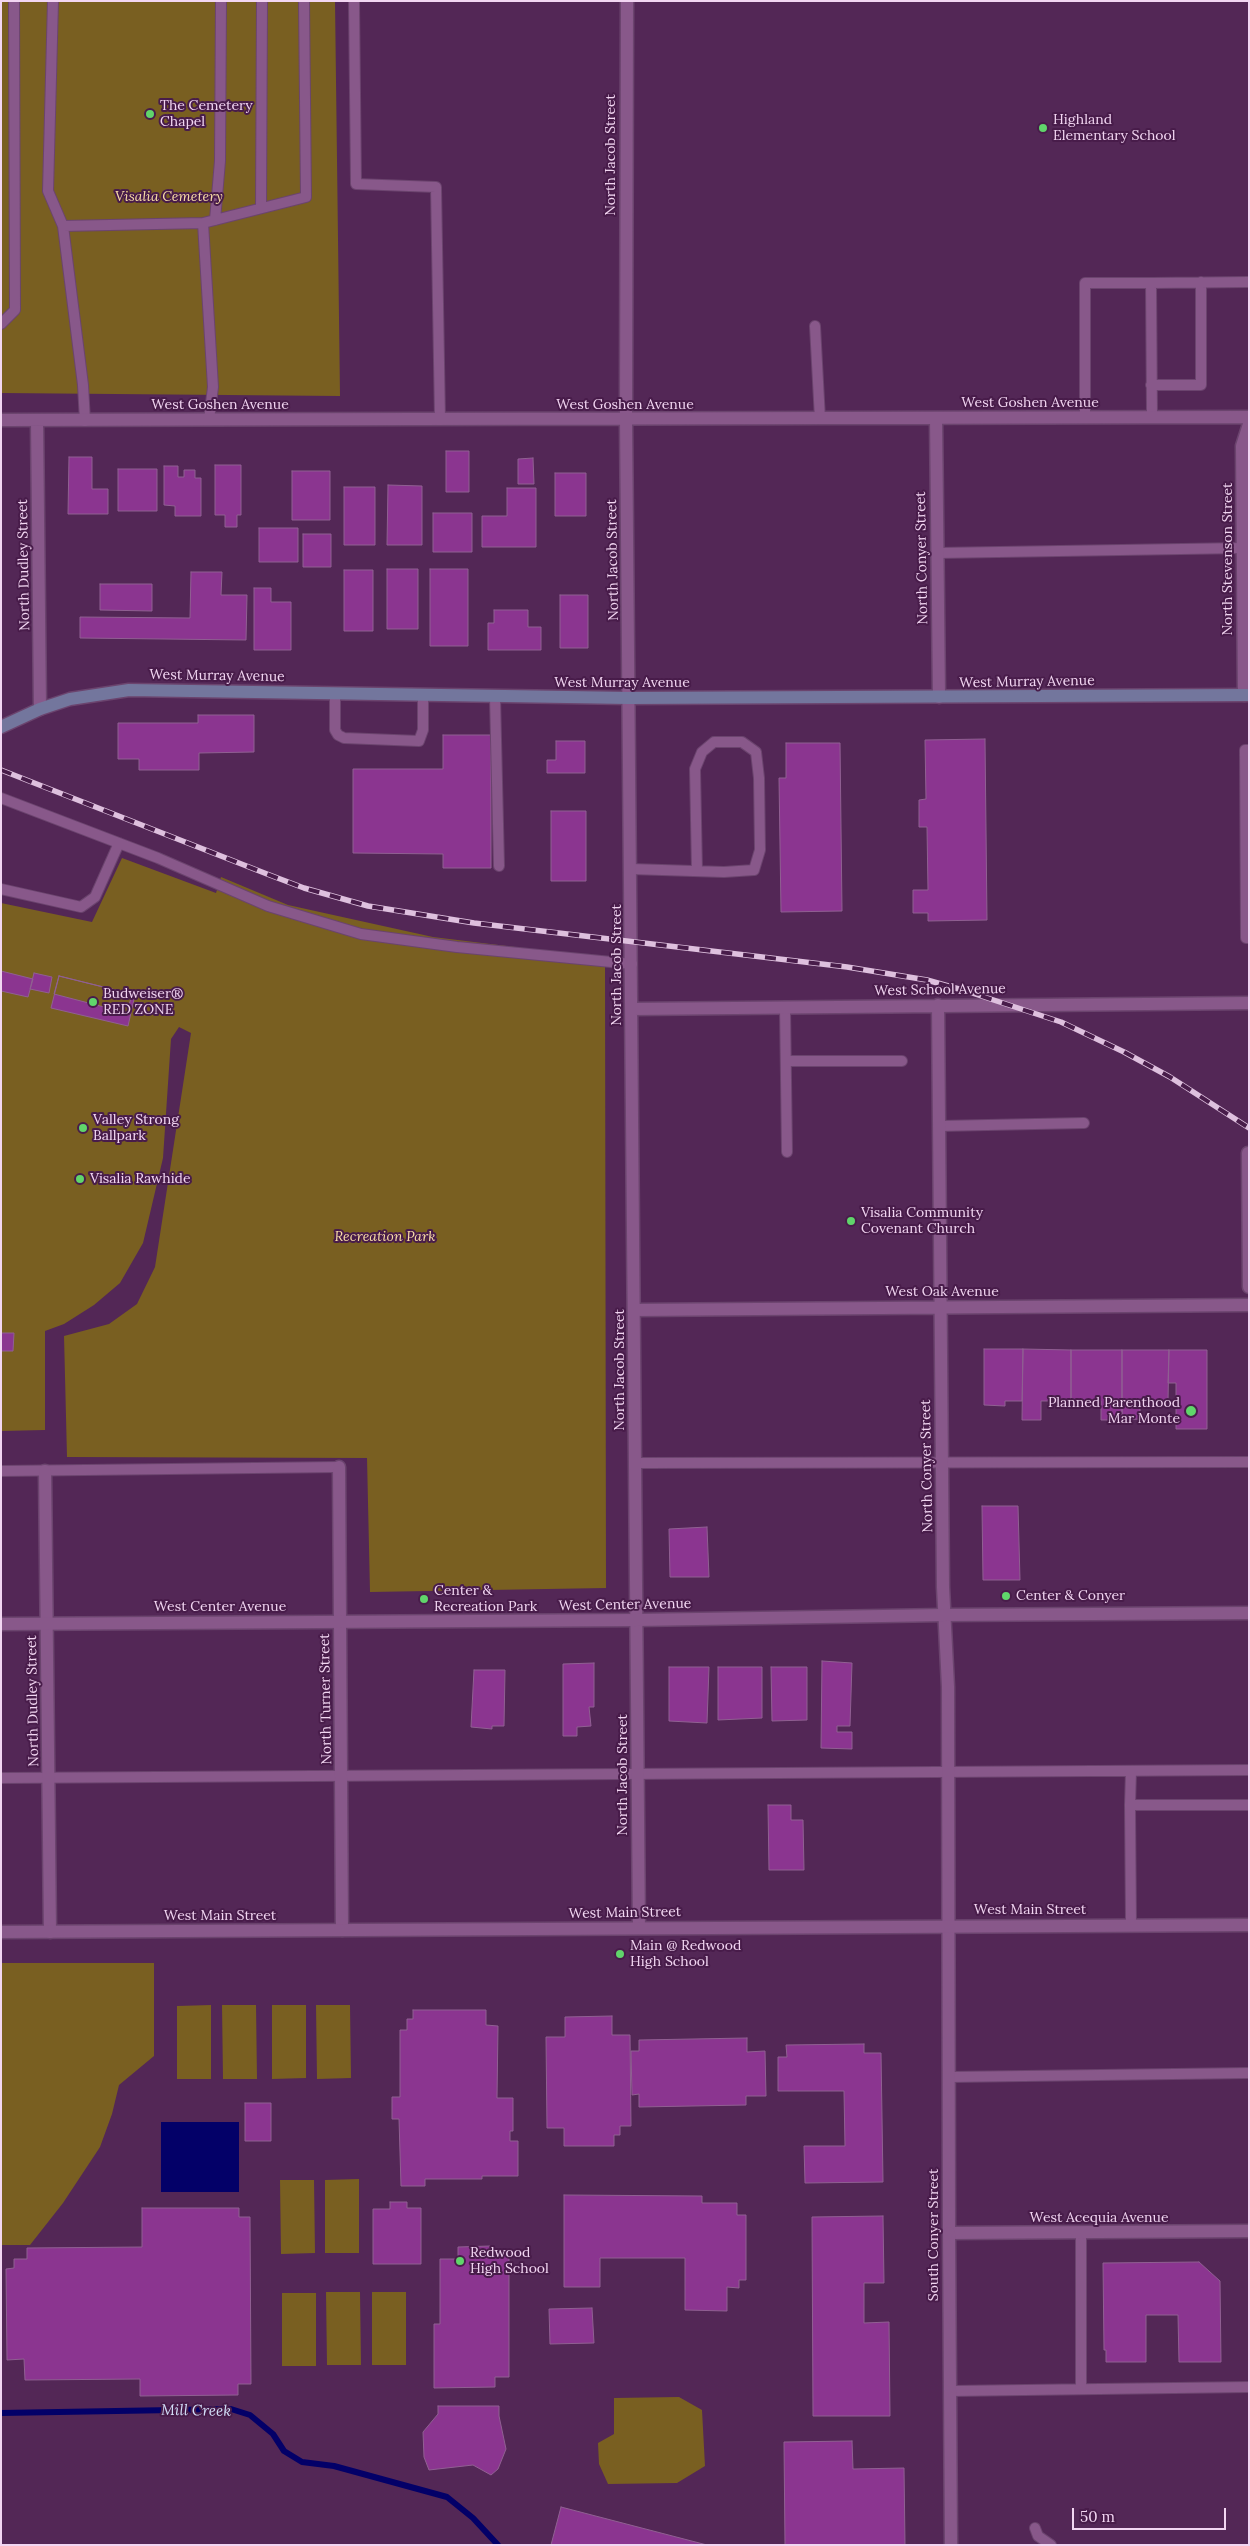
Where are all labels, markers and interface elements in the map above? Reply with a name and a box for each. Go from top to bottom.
street label: North Jacob Street [603,94,619,216]
place label: The Cemetery Chapel [160,98,253,130]
marker: The Cemetery Chapel [144,108,156,120]
place label: Highland Elementary School [1053,112,1176,144]
marker: Highland Elementary School [1037,122,1049,134]
park label: Visalia Cemetery [115,189,223,205]
street label: West Goshen Avenue [961,395,1099,411]
street label: West Goshen Avenue [151,397,289,413]
street label: West Goshen Avenue [556,397,694,413]
street label: North Stevenson Street [1220,483,1236,635]
street label: North Conyer Street [912,491,932,625]
street label: North Dudley Street [14,499,34,631]
street label: North Jacob Street [604,499,622,621]
street label: West Murray Avenue [149,666,285,686]
street label: West Murray Avenue [959,672,1095,692]
street label: West Murray Avenue [554,675,690,691]
street label: North Jacob Street [609,904,625,1026]
street label: West School Avenue [874,980,1006,1000]
place label: Budweiser® RED ZONE [103,986,183,1019]
marker: Budweiser® RED ZONE [87,996,99,1008]
place label: Valley Strong Ballpark [93,1112,179,1144]
marker: Valley Strong Ballpark [77,1122,89,1134]
place label: Visalia Rawhide [90,1171,191,1187]
marker: Visalia Rawhide [74,1173,86,1185]
place label: Visalia Community Covenant Church [861,1205,983,1238]
marker: Visalia Community Covenant Church [845,1215,857,1227]
park label: Recreation Park [334,1229,436,1245]
street label: West Oak Avenue [885,1284,999,1300]
street label: North Jacob Street [612,1309,628,1431]
place label: Planned Parenthood Mar Monte [1048,1395,1180,1428]
street label: North Conyer Street [917,1399,937,1533]
marker: Planned Parenthood Mar Monte [1184,1404,1198,1418]
place label: Center & Recreation Park [434,1583,537,1615]
place label: Center & Conyer [1016,1588,1125,1604]
marker: Center & Conyer [1000,1590,1012,1602]
marker: Center & Recreation Park [418,1593,430,1605]
street label: West Center Avenue [559,1595,691,1615]
street label: West Center Avenue [154,1599,286,1615]
street label: North Turner Street [316,1633,336,1765]
street label: North Dudley Street [23,1635,43,1767]
street label: North Jacob Street [615,1714,631,1836]
street label: West Main Street [974,1902,1086,1918]
street label: West Main Street [569,1904,681,1922]
street label: West Main Street [164,1908,276,1924]
place label: Main @ Redwood High School [630,1938,741,1970]
marker: Main @ Redwood High School [614,1948,626,1960]
street label: South Conyer Street [926,2169,942,2301]
street label: West Acequia Avenue [1030,2210,1168,2226]
place label: Redwood High School [470,2245,549,2278]
marker: Redwood High School [454,2255,466,2267]
water label: Mill Creek [161,2401,231,2421]
scale bar [1075,2498,1229,2530]
text: 50 m [1080,2507,1115,2526]

